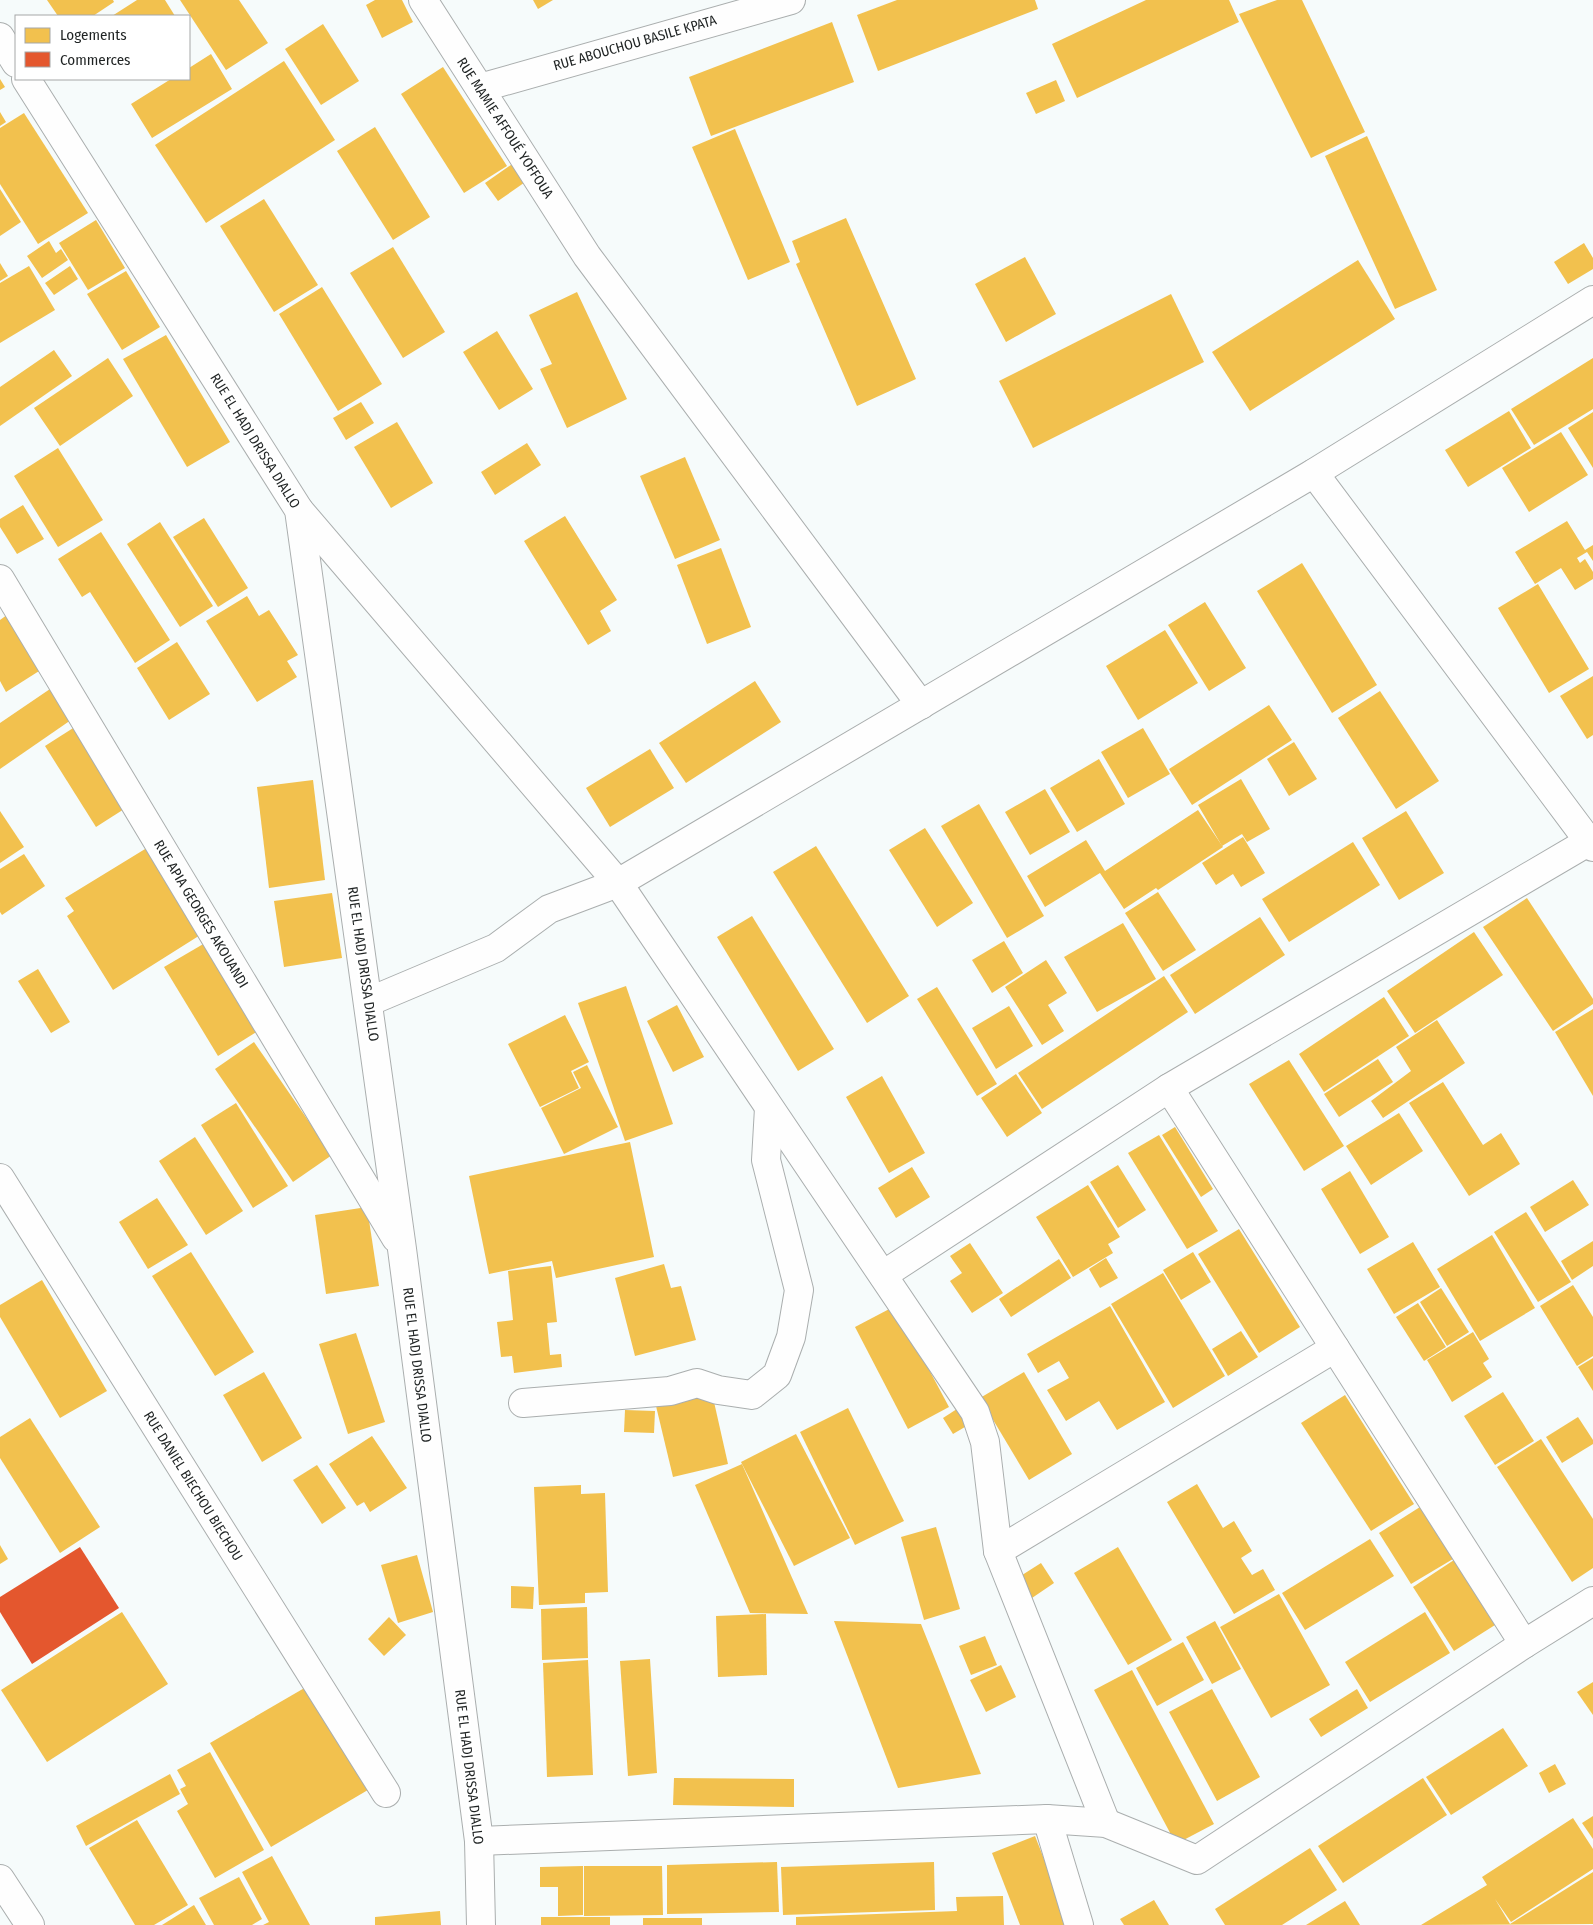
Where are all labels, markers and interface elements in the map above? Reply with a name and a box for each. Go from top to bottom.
street label: RUE ABOUCHOU BASILE KPATA [551,11,719,74]
legend [15,15,190,80]
text: Logements [60,26,127,44]
text: Commerces [60,51,130,69]
street label: RUE MAMIE AFFOUÉ YOFFOUA [453,54,558,202]
street label: RUE EL HADJ DRISSA DIALLO [206,370,304,512]
street label: RUE APIA GEORGES AKOUANDI [150,837,252,991]
street label: RUE EL HADJ DRISSA DIALLO [344,886,382,1043]
street label: RUE EL HADJ DRISSA DIALLO [399,1286,435,1444]
street label: RUE DANIEL BIECHOU BIECHOU [140,1408,246,1564]
street label: RUE EL HADJ DRISSA DIALLO [451,1688,487,1846]

